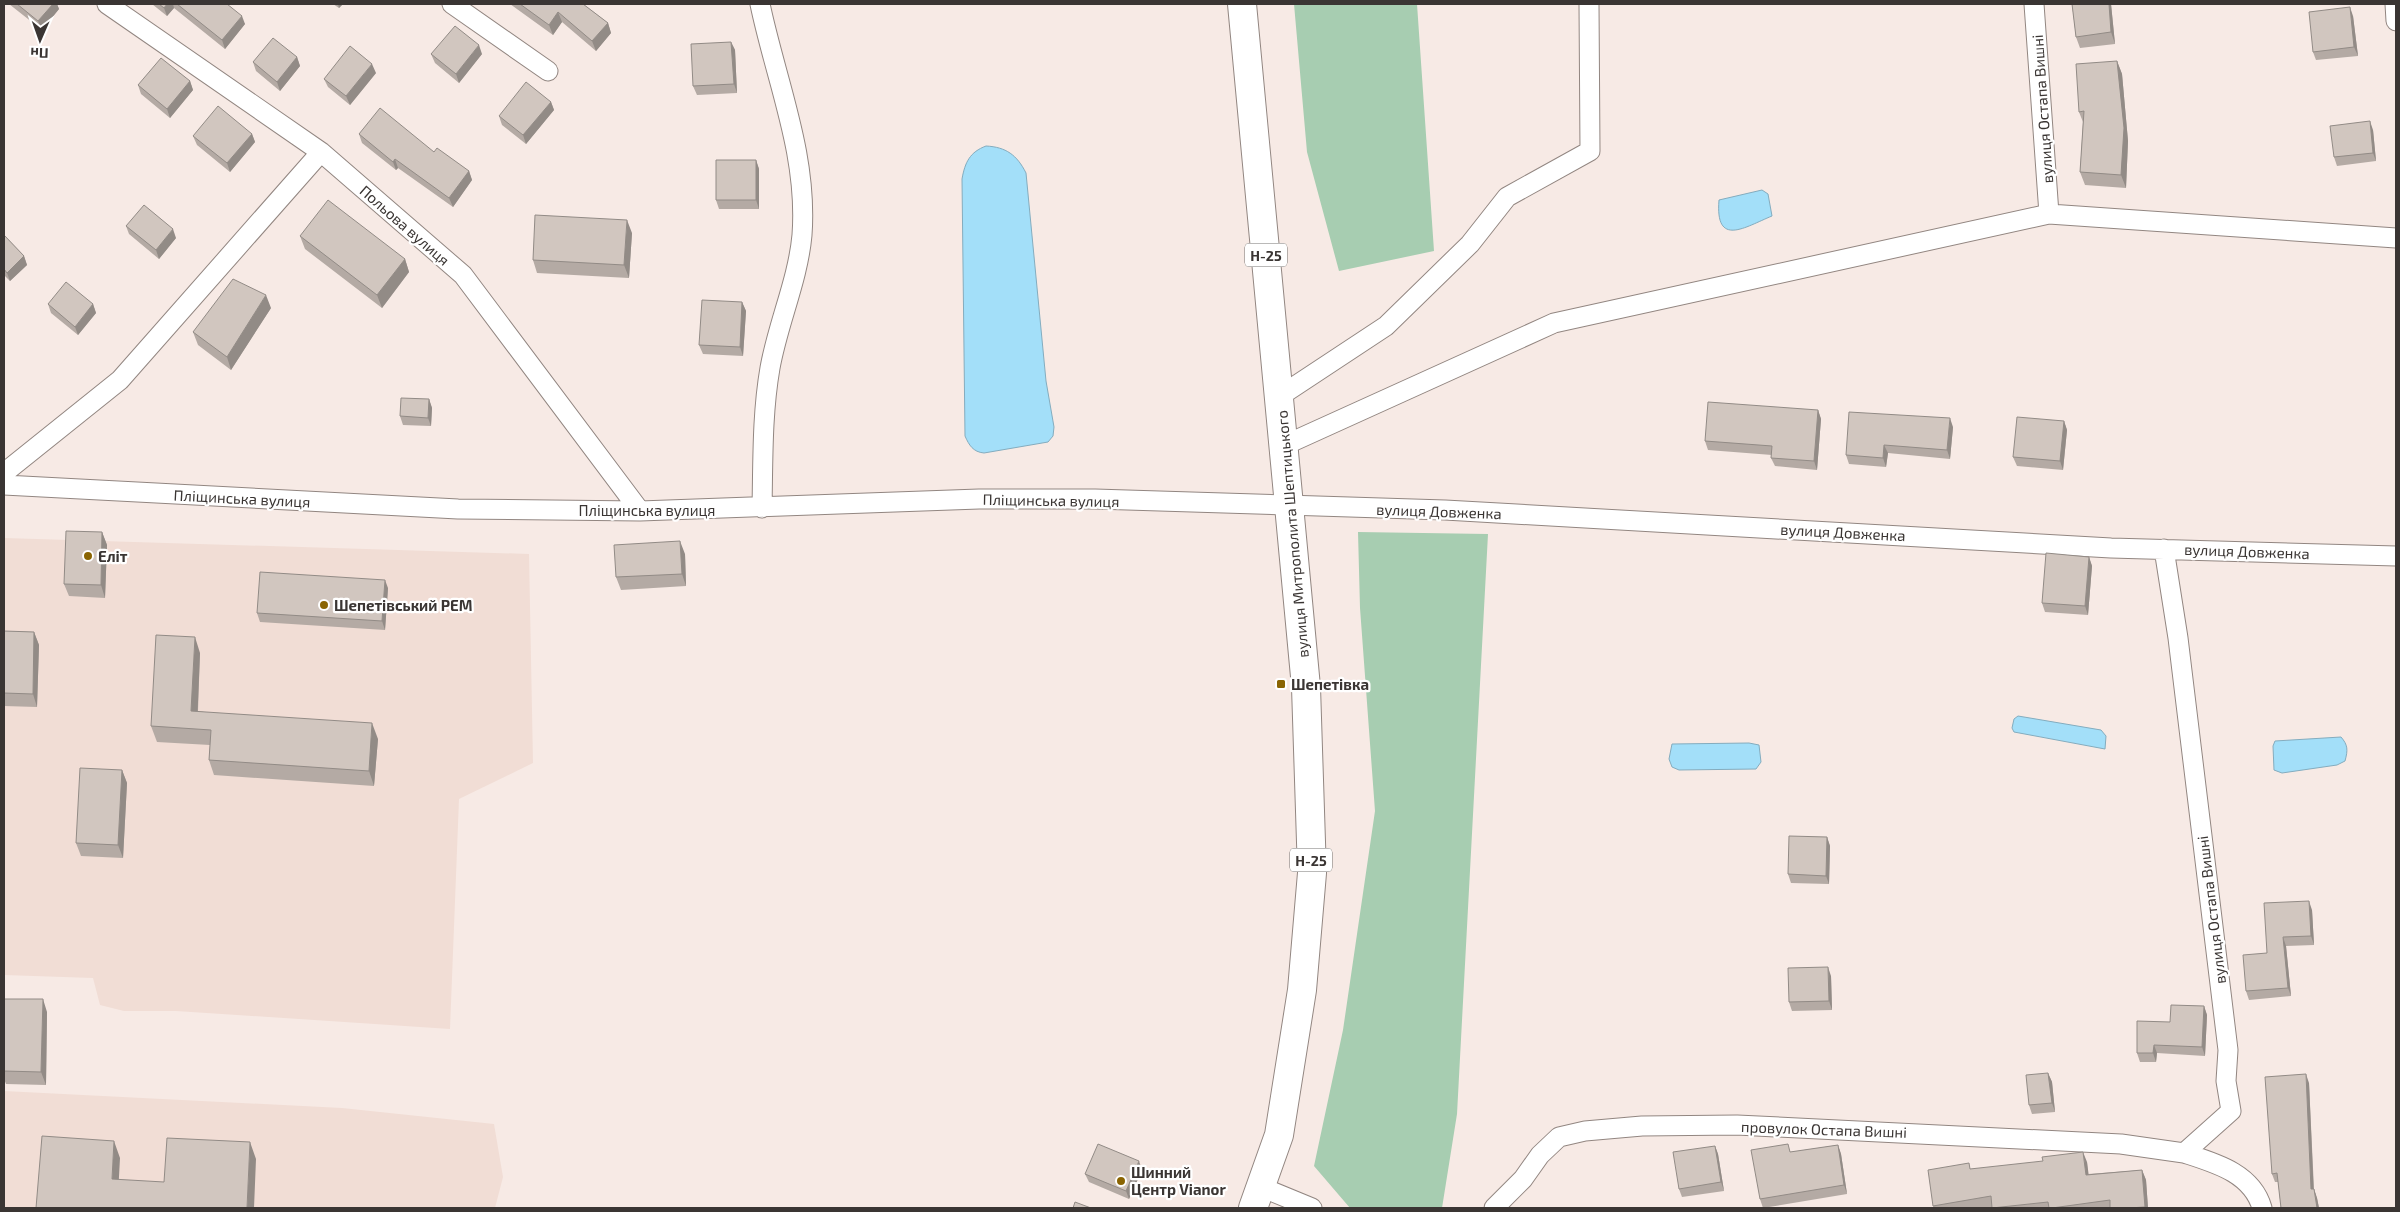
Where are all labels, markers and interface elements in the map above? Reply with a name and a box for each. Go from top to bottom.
north arrow [15,15,65,65]
street label: вулиця Остапа Вишні [2028,34,2057,184]
text: Пн [30,45,49,62]
street label: Польова вулиця [356,181,454,270]
road number: Н-25 [1245,244,1287,266]
street label: вулиця Митрополита Шептицького [1272,409,1313,659]
street label: Пліщинська вулиця [173,485,311,512]
street label: Пліщинська вулиця [982,490,1120,511]
street label: вулиця Довженка [1376,500,1502,523]
street label: Пліщинська вулиця [579,501,716,520]
street label: вулиця Довженка [1780,520,1906,545]
street label: вулиця Довженка [2184,540,2310,563]
place label: Еліт [98,547,128,565]
marker: Еліт [82,550,94,562]
place label: Шепетівський РЕМ [334,596,472,614]
marker: Шепетівський РЕМ [318,599,330,611]
place label: Шепетівка [1291,675,1369,693]
marker: Шепетівка [1275,678,1287,690]
street label: вулиця Остапа Вишні [2193,835,2230,985]
road number: Н-25 [1290,848,1332,872]
street label: провулок Остапа Вишні [1741,1117,1907,1142]
place label: Шинний Центр Vianor [1131,1163,1226,1198]
marker: Шинний Центр Vianor [1115,1175,1127,1187]

